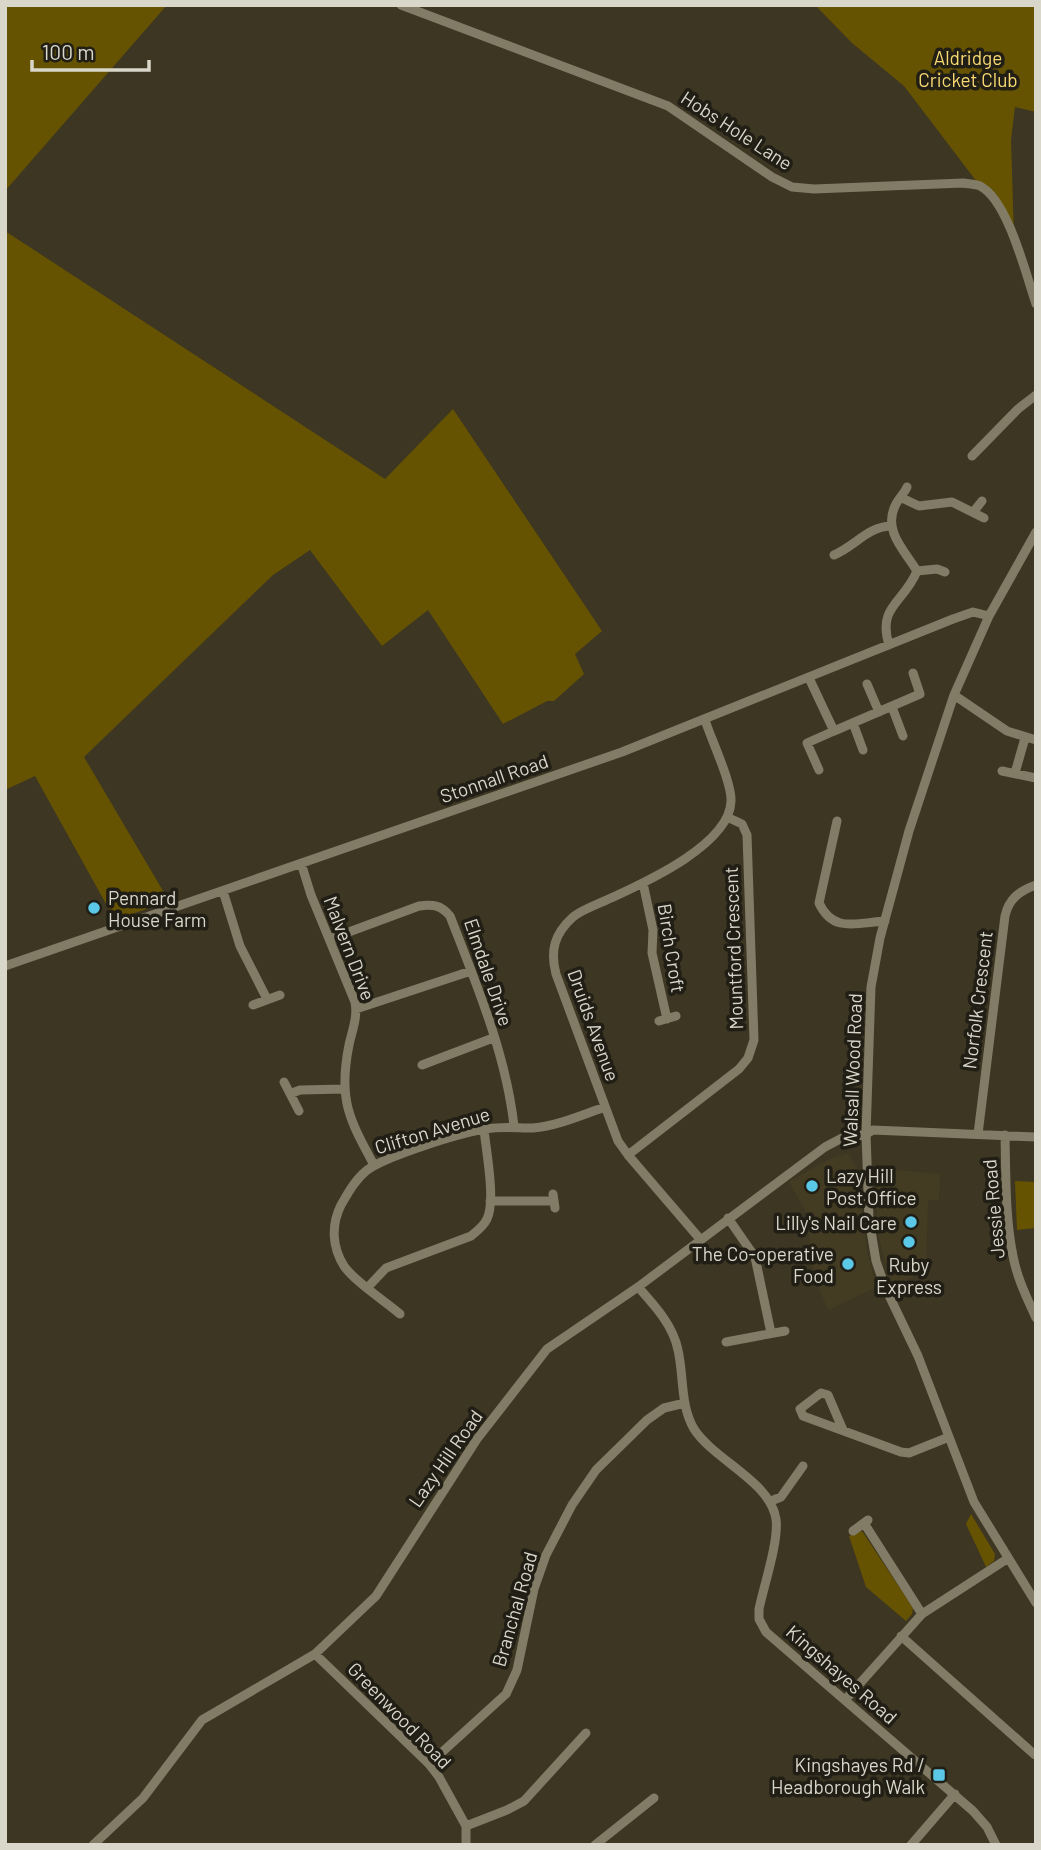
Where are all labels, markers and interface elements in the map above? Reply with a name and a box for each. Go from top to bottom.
scale bar [32,28,149,72]
text: 100 m [42,39,95,64]
park label: Aldridge Cricket Club [918,46,1018,91]
street label: Hobs Hole Lane [677,86,797,174]
street label: Stonnall Road [437,749,551,807]
street label: Mountford Crescent [719,866,747,1030]
place label: Pennard House Farm [108,886,207,931]
street label: Malvern Drive [320,893,380,1003]
marker: Pennard House Farm [86,900,102,916]
street label: Birch Croft [654,902,690,994]
street label: Elmdale Drive [460,915,518,1029]
street label: Norfolk Crescent [957,930,997,1070]
street label: Druids Avenue [563,966,625,1084]
street label: Walsall Wood Road [838,993,866,1147]
street label: Clifton Avenue [372,1102,492,1158]
street label: Jessie Road [977,1158,1009,1260]
place label: Lazy Hill Post Office [826,1164,917,1209]
marker: Lazy Hill Post Office [804,1178,820,1194]
place label: Lilly's Nail Care [775,1211,897,1234]
marker: Lilly's Nail Care [903,1214,919,1230]
marker: Ruby Express [901,1234,917,1250]
place label: The Co-operative Food [692,1242,834,1287]
place label: Ruby Express [876,1253,942,1298]
marker: The Co-operative Food [840,1256,856,1272]
street label: Lazy Hill Road [403,1405,487,1511]
street label: Branchal Road [487,1549,541,1669]
street label: Kingshayes Road [782,1620,902,1728]
street label: Greenwood Road [343,1657,457,1773]
place label: Kingshayes Rd / Headborough Walk [771,1753,925,1798]
marker: Kingshayes Rd / Headborough Walk [931,1767,947,1783]

